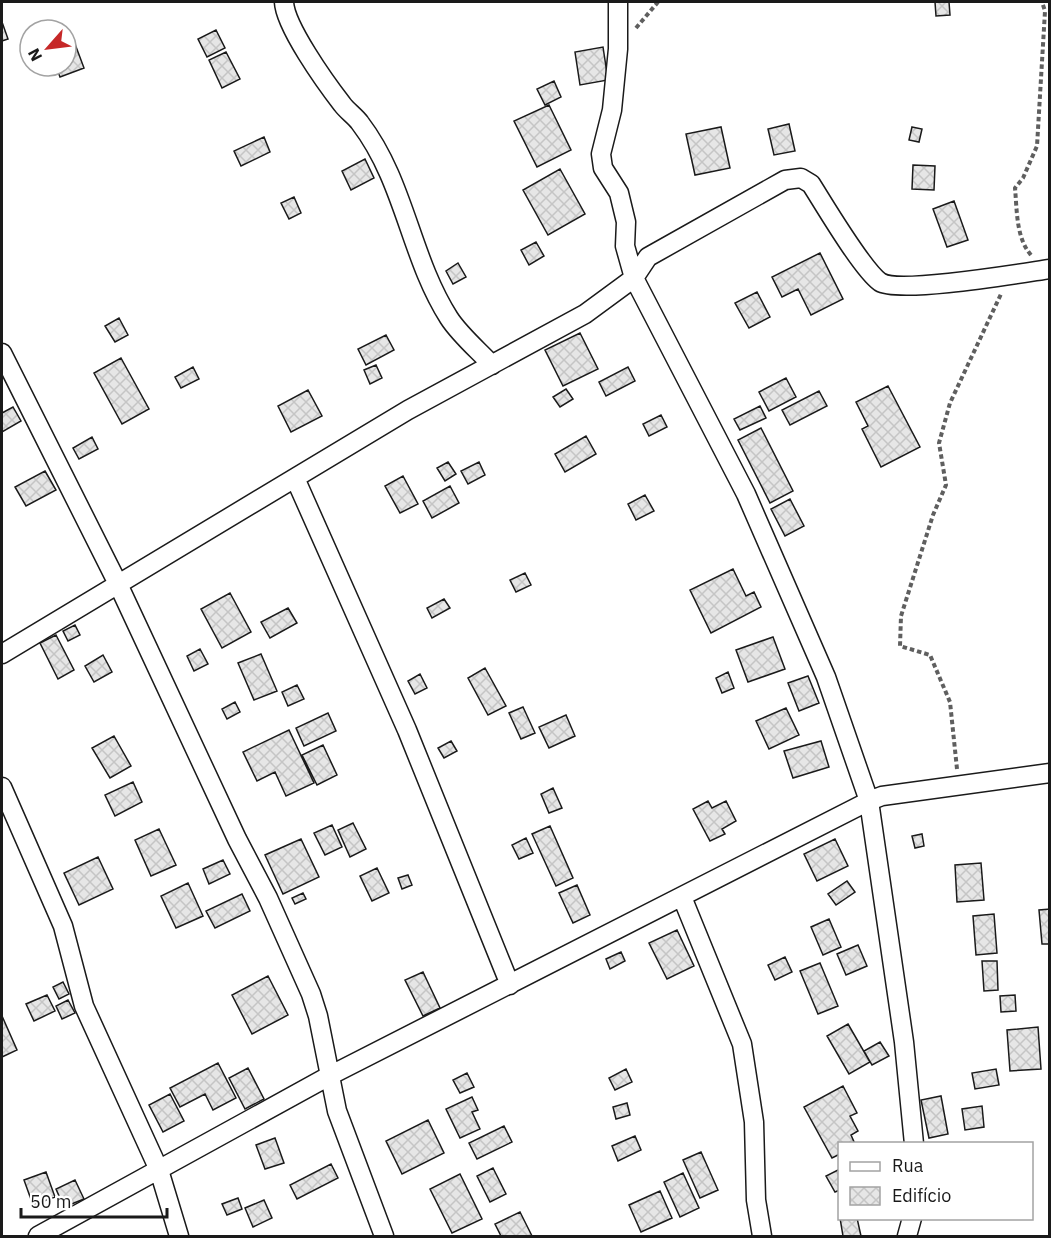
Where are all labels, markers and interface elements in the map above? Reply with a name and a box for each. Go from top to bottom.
north arrow [18,18,78,78]
text: N [23,45,46,65]
legend [838,1142,1033,1220]
text: Rua [892,1154,924,1177]
scale bar [21,1181,166,1219]
text: Edifício [892,1184,951,1207]
text: 50 m [30,1190,72,1213]

